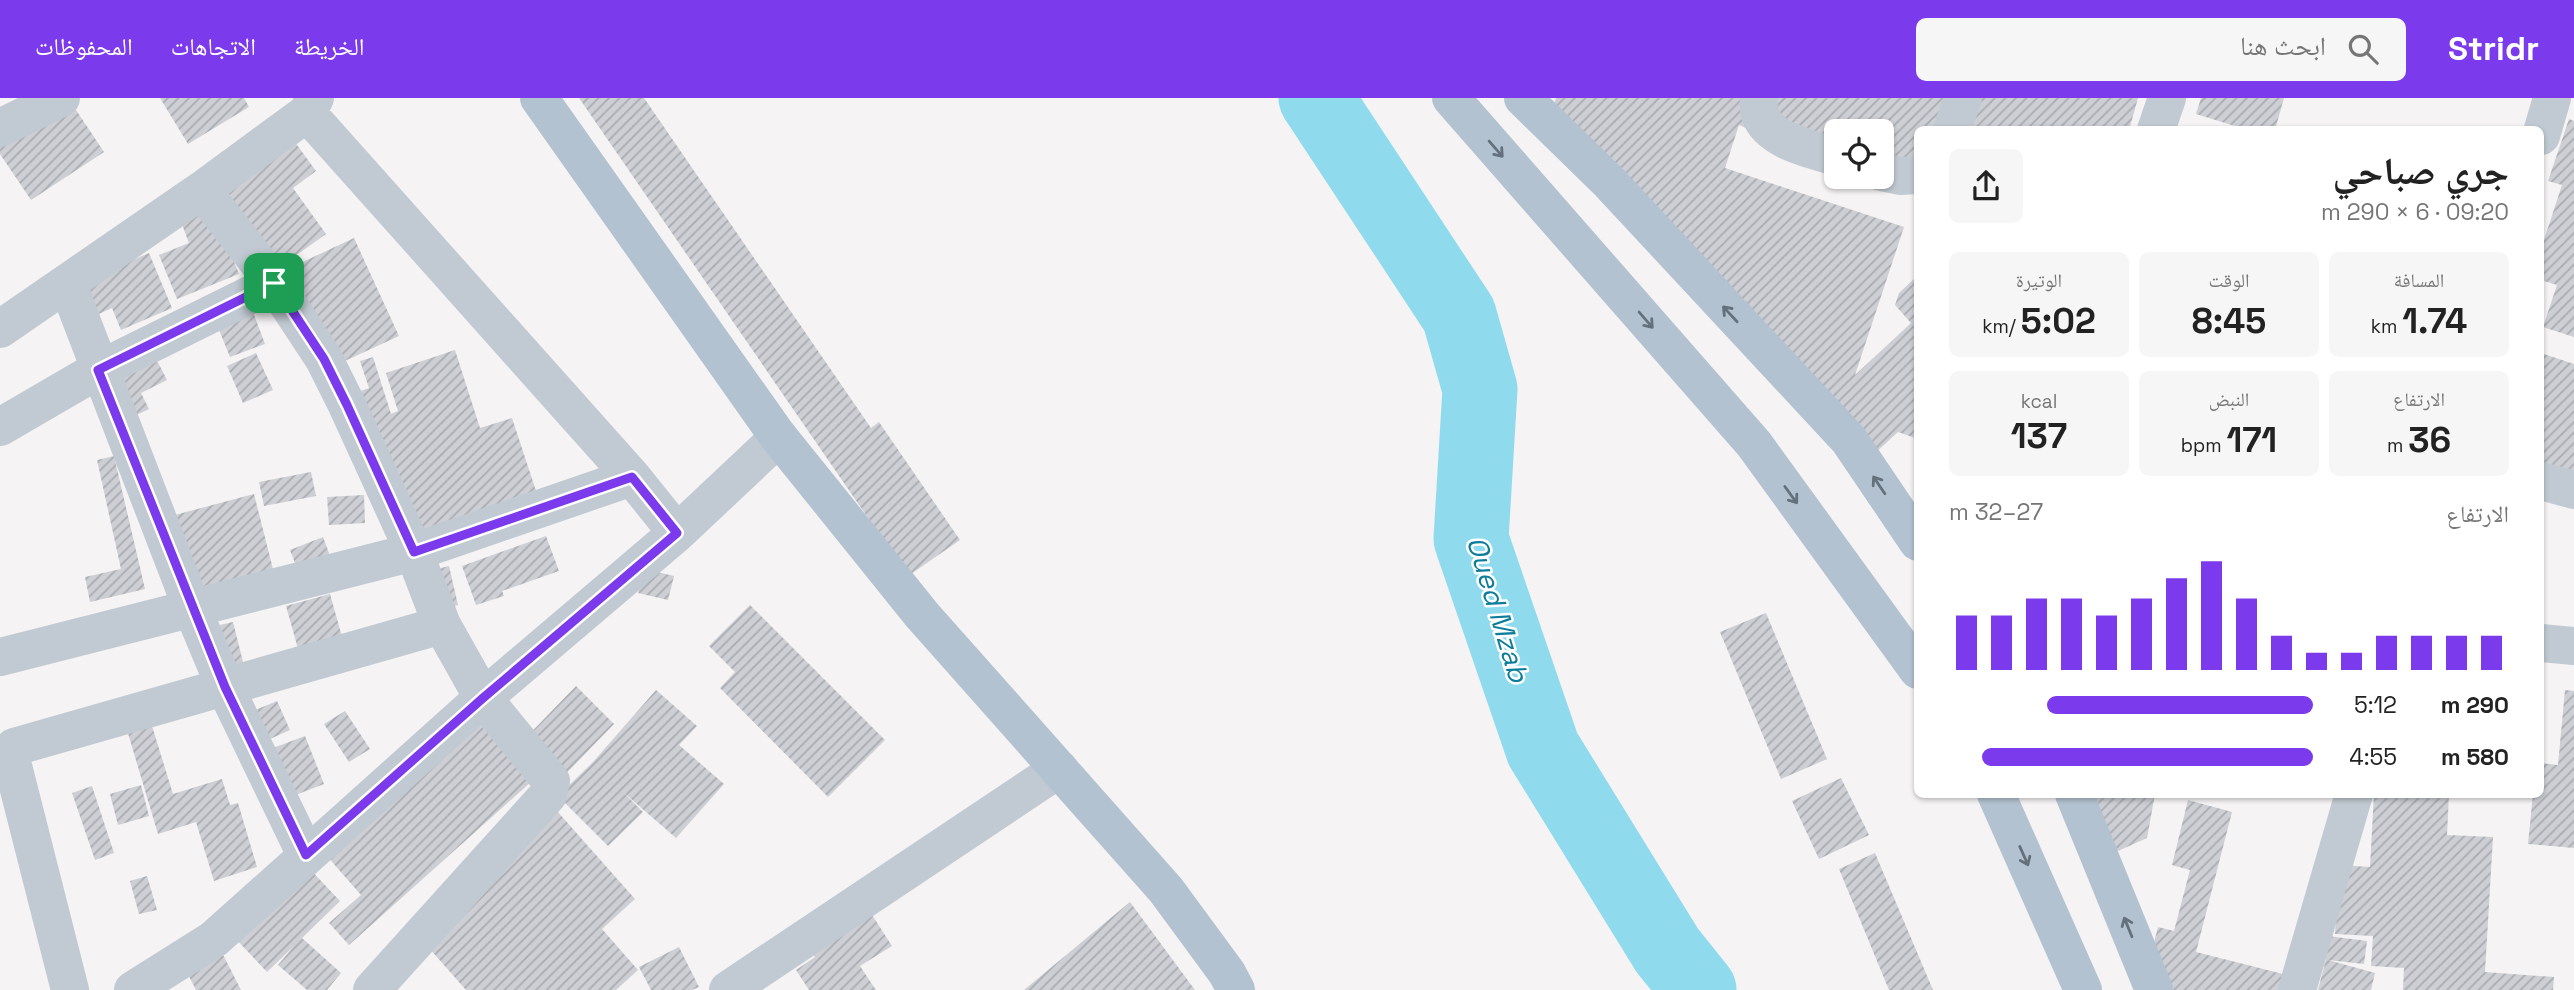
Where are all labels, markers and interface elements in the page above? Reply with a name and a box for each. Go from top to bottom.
search box [1916,18,2406,81]
text: Stridr [2448,28,2539,70]
text: ابحث هنا [2240,29,2326,63]
icon: search [2344,30,2382,68]
text: المحفوظات [35,31,133,62]
text: الاتجاهات [171,31,256,62]
text: الخريطة [294,31,365,62]
map controls [1824,119,1894,189]
button: locate [1824,119,1894,189]
one-way arrow [1488,140,1504,158]
text: جري صباحي [2332,147,2509,195]
button: share [1949,149,2023,223]
text: 09:20 · 6 × 290 m [2321,197,2509,227]
pin [244,253,304,313]
icon: arrive [255,264,293,302]
text: الوتيرة [2016,268,2062,293]
text: الوقت [2209,268,2249,293]
text: المسافة [2394,268,2444,293]
text: 5:02 [2021,299,2096,343]
text: 8:45 [2192,299,2266,343]
text: 1.74 [2402,299,2467,343]
one-way arrow [1722,306,1739,323]
one-way arrow [1638,311,1654,329]
text: /km [1982,314,2021,339]
text: km [2371,314,2402,339]
text: النبض [2209,387,2249,412]
text: الارتفاع [2393,387,2445,412]
text: kcal [2021,389,2057,414]
text: 137 [2011,414,2067,458]
text: 171 [2227,418,2277,462]
text: 36 [2408,418,2451,462]
text: bpm [2181,433,2227,458]
text: m [2387,433,2408,458]
one-way arrow [1872,476,1886,496]
one-way arrow [1784,485,1799,504]
text: 27–32 m [1949,497,2043,527]
text: الارتفاع [2446,499,2509,529]
water label: Oued Mzab [1459,532,1538,687]
text: 5:12 [2354,690,2397,720]
text: 290 m [2441,690,2509,720]
text: 4:55 [2349,742,2397,772]
text: 580 m [2441,742,2509,772]
one-way arrow [2019,845,2032,867]
one-way arrow [2121,916,2134,938]

